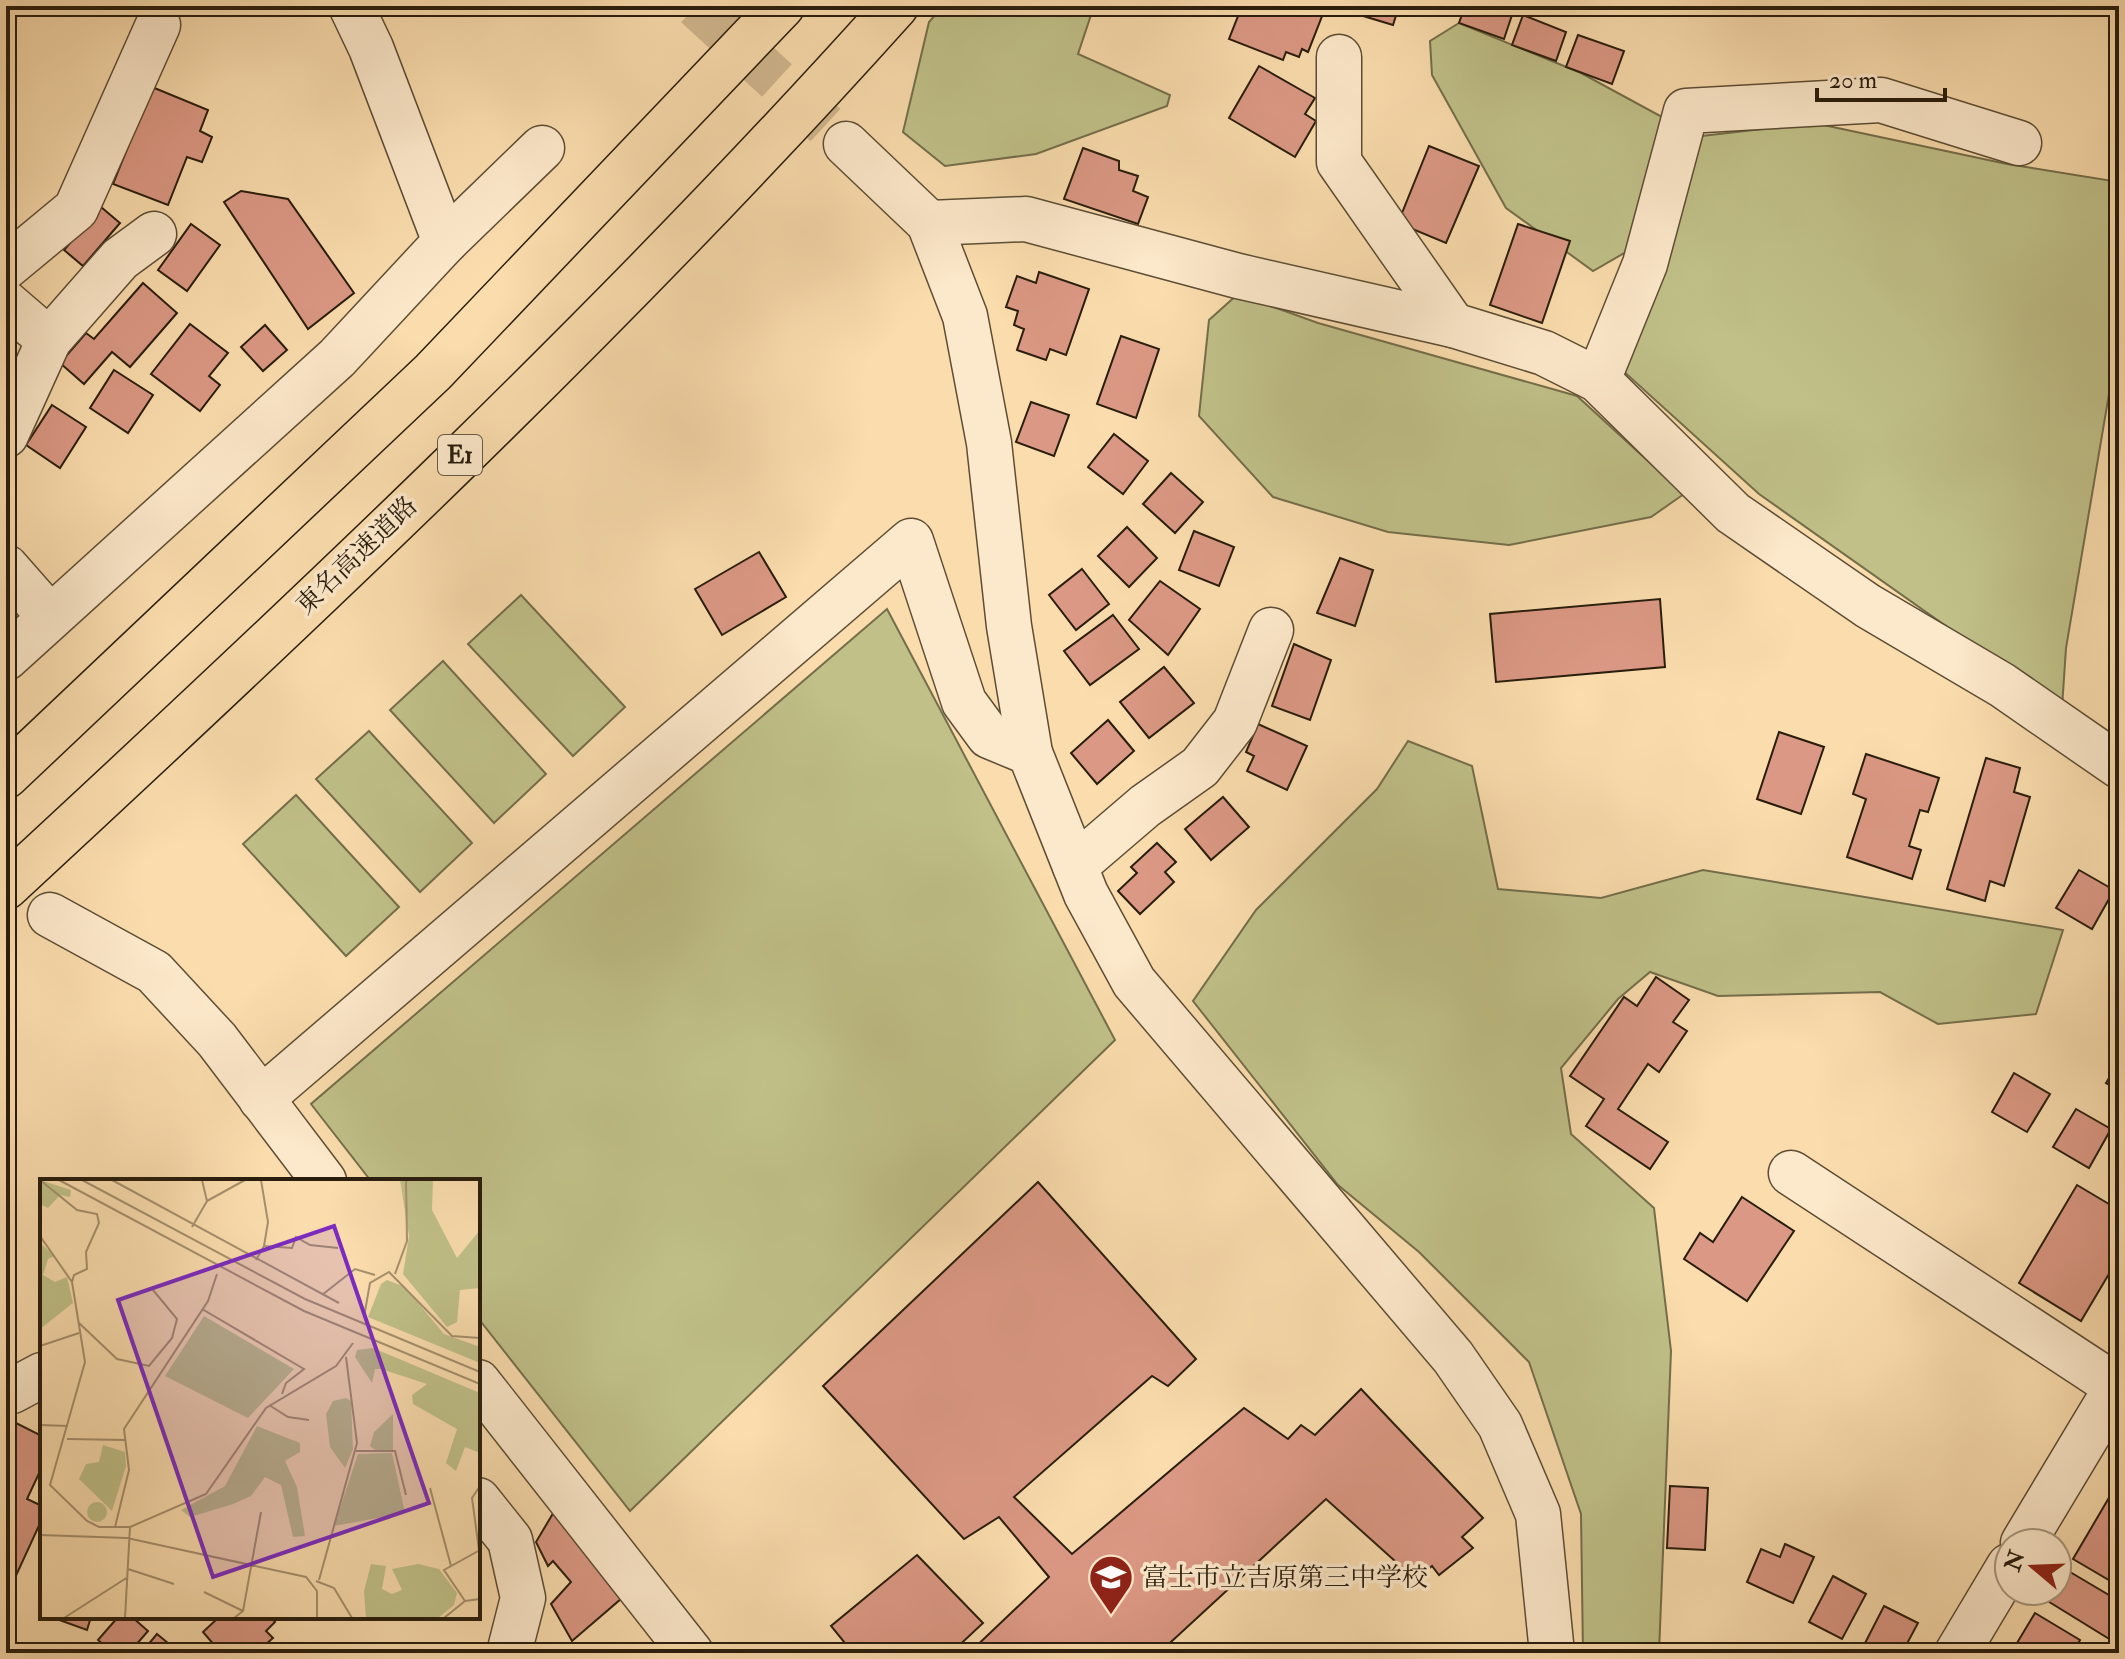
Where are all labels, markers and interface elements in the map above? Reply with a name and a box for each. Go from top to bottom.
scale bar [1817,52,1945,102]
text: 20 m [1829,65,1878,96]
road number: E1 [438,435,482,475]
street label: 東名高速道路 [289,490,424,621]
inset map [40,1179,480,1619]
north arrow [1993,1527,2073,1607]
text: N [1998,1547,2032,1576]
school or university icon: 富士市立吉原第三中学校 [1087,1553,1135,1616]
place label: 富士市立吉原第三中学校 [1142,1562,1428,1594]

